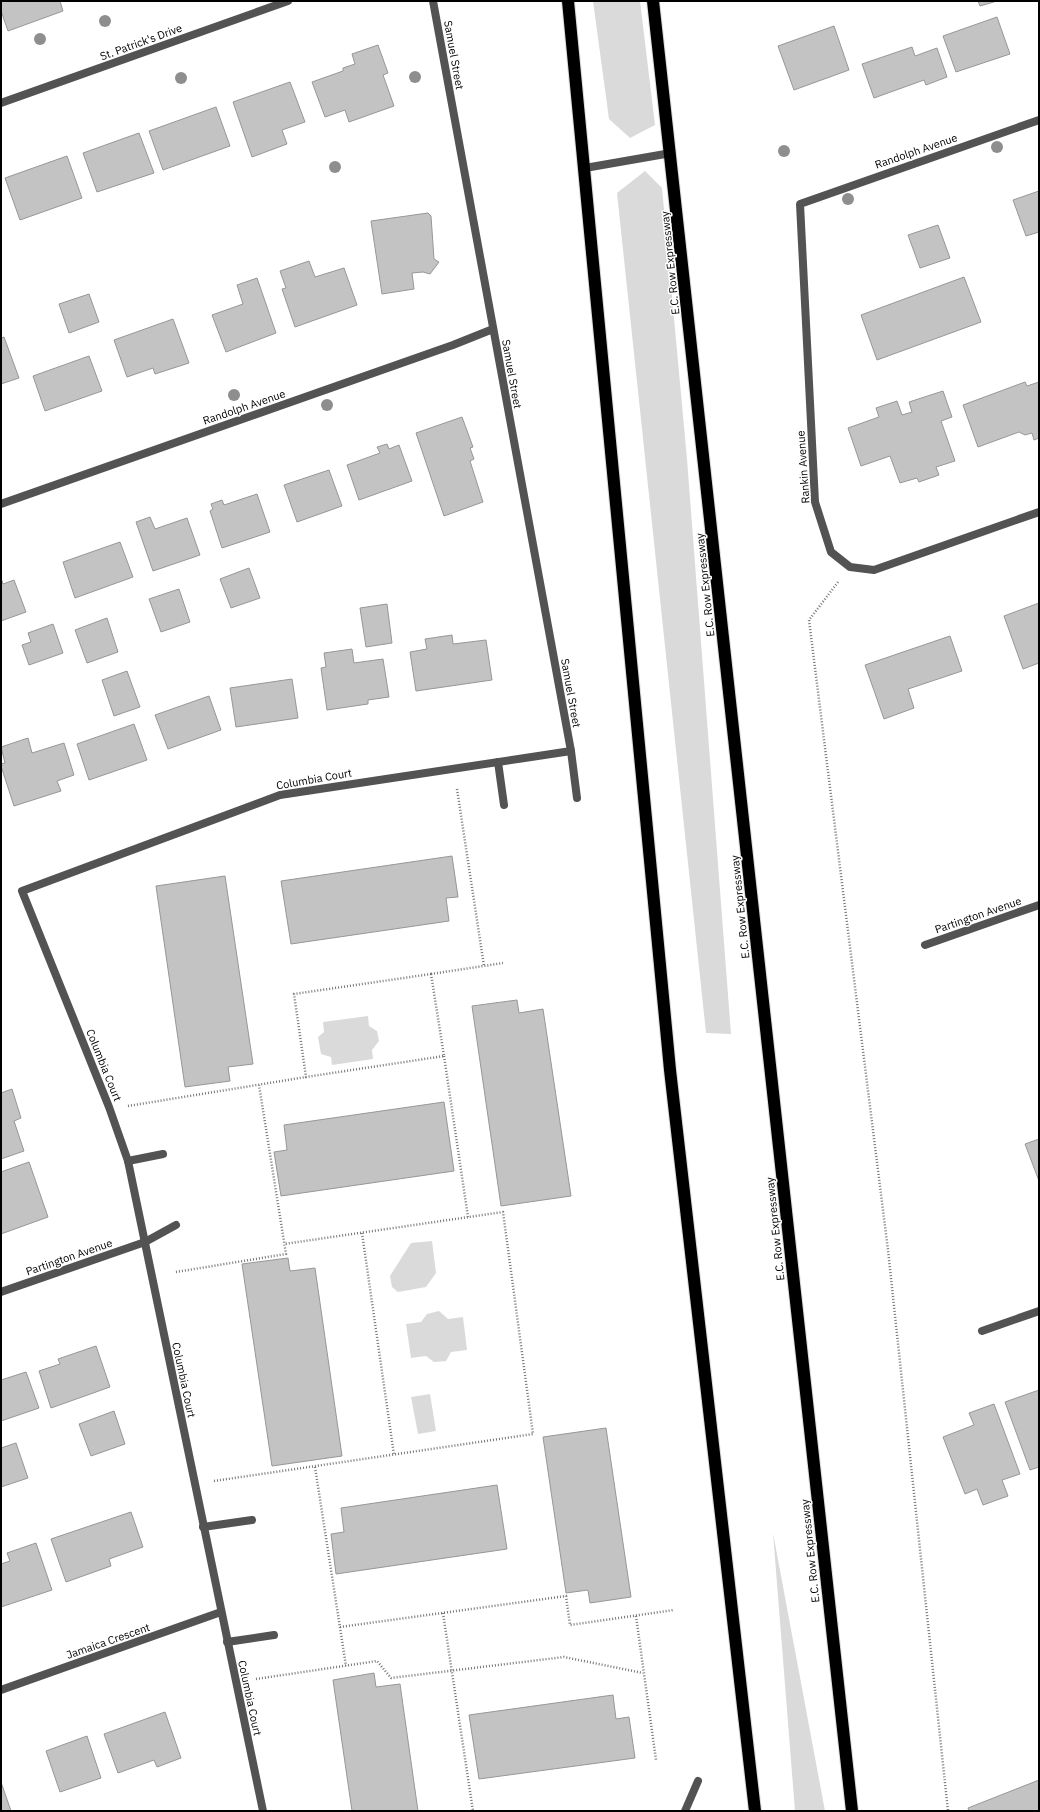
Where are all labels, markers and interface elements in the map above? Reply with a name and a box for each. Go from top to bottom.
street label: Samuel Street [441,19,467,91]
street label: St. Patrick's Drive [98,21,184,63]
street label: Randolph Avenue [873,130,959,172]
street label: E.C. Row Expressway [658,210,682,316]
street label: Samuel Street [499,338,525,410]
street label: Randolph Avenue [201,386,287,428]
street label: Rankin Avenue [793,430,813,504]
street label: E.C. Row Expressway [693,532,717,638]
street label: Samuel Street [558,657,584,729]
street label: Columbia Court [275,765,353,793]
street label: E.C. Row Expressway [728,854,752,960]
street label: Partington Avenue [933,894,1023,936]
street label: Columbia Court [83,1027,125,1103]
street label: E.C. Row Expressway [763,1176,787,1282]
street label: Partington Avenue [24,1236,114,1278]
street label: Columbia Court [169,1341,199,1419]
street label: E.C. Row Expressway [798,1498,822,1604]
street label: Jamaica Crescent [64,1620,152,1662]
street label: Columbia Court [235,1659,265,1737]

